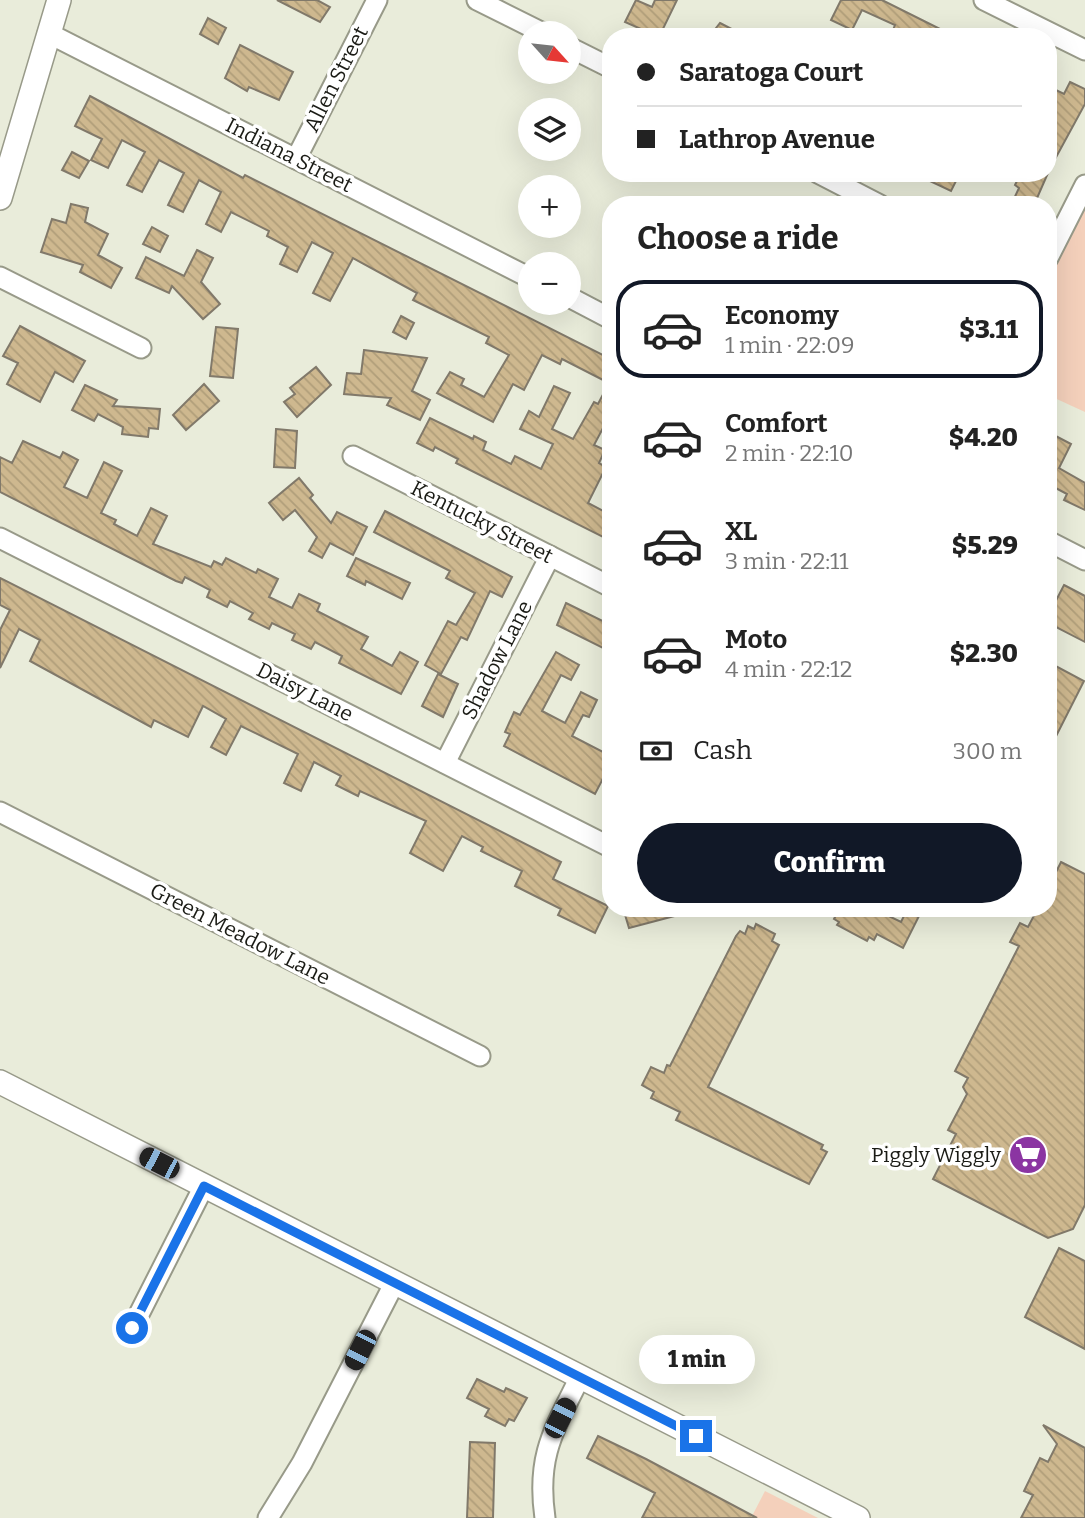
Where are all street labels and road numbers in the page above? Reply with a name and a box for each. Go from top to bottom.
street label: Allen Street [298,22,374,136]
street label: Indiana Street [221,112,357,198]
street label: Kentucky Street [407,475,558,569]
street label: Shadow Lane [456,596,538,724]
street label: Daisy Lane [252,657,358,727]
street label: Green Meadow Lane [146,877,334,991]

